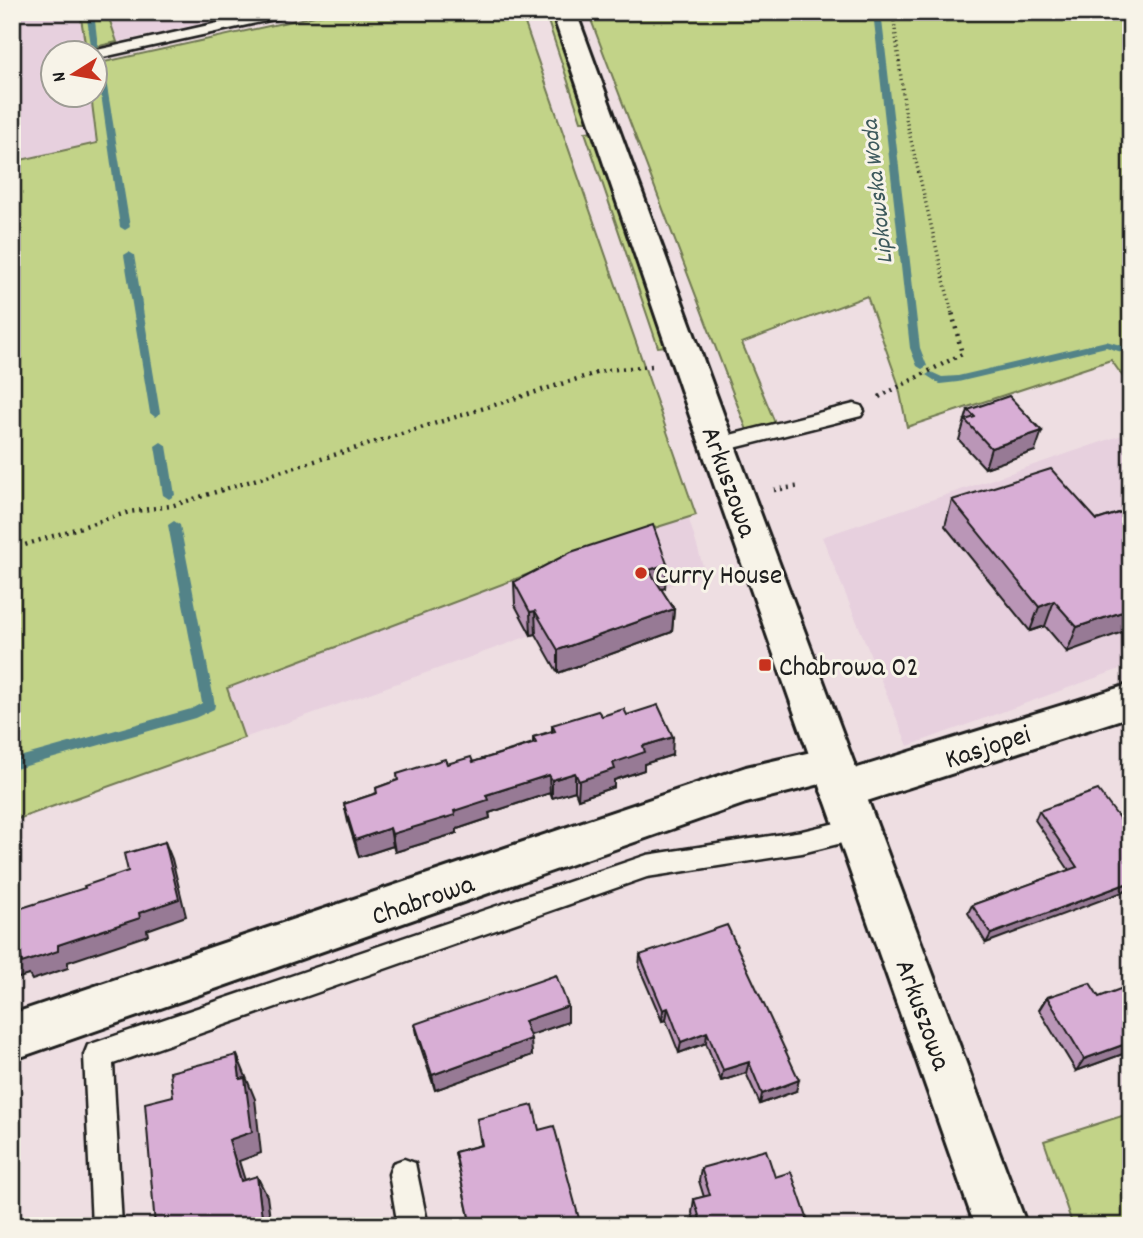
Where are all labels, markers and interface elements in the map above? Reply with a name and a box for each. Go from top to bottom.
north arrow [38,38,108,108]
text: N [47,69,75,84]
water label: Lipkowska Woda [854,116,903,266]
street label: Arkuszowa [688,422,765,545]
place label: Curry House [655,558,782,598]
marker: Curry House [633,565,649,581]
place label: Chabrowa 02 [779,650,919,690]
marker: Chabrowa 02 [757,657,773,673]
street label: Kasjopei [941,717,1037,782]
street label: Chabrowa [367,866,481,939]
street label: Arkuszowa [882,955,959,1078]

